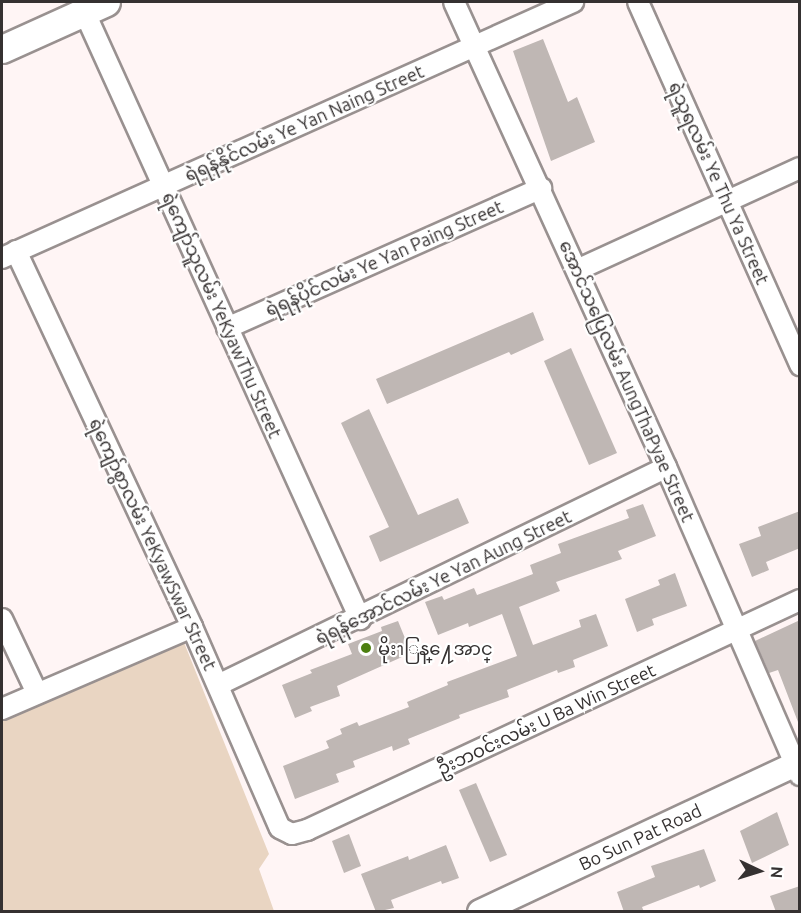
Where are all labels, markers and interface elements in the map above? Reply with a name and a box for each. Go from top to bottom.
street label: ရဲရန်နိုင်လမ်း Ye Yan Naing Street [181,60,427,186]
street label: ရဲသူရလမ်း Ye Thu Ya Street [664,78,774,288]
street label: ရဲကျော်သူလမ်း YeKyawThu Street [158,189,286,441]
street label: ရဲရန်ပိုင်လမ်း Ye Yan Paing Street [262,196,506,320]
street label: အောင်သပြေလမ်း AungThaPyae Street [555,237,699,525]
street label: ရဲကျော်စွာလမ်း YeKyawSwar Street [85,414,221,674]
street label: ရဲရန်အောင်လမ်း Ye Yan Aung Street [311,505,575,649]
place label: မိုးၫြန္႔ေအာင္ [378,637,493,659]
marker: မိုးၫြန္႔ေအာင္ [359,641,373,655]
street label: ဦးဘဝင်းလမ်း U Ba Win Street [433,659,659,779]
street label: Bo Sun Pat Road [575,799,705,875]
north arrow [729,841,789,901]
text: N [768,866,786,879]

